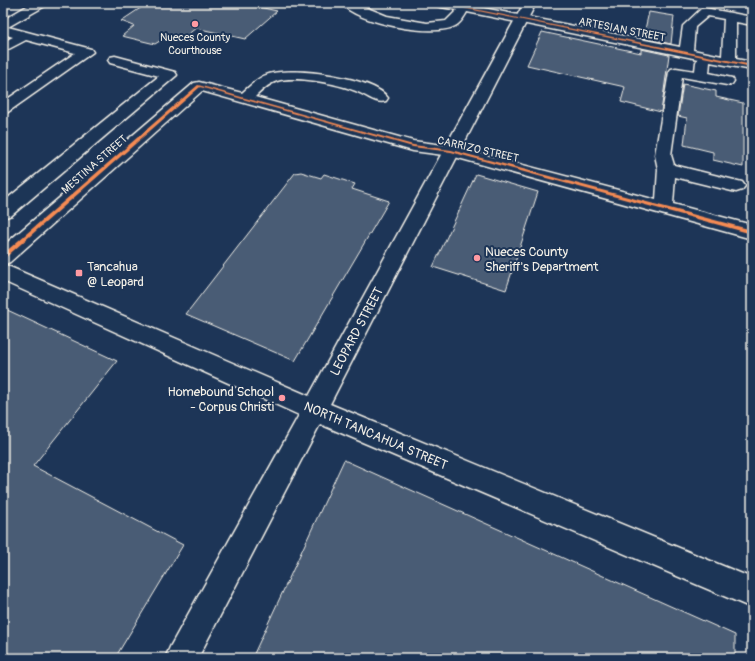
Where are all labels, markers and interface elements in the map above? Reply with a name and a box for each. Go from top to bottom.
street label: ARTESIAN STREET [577,15,666,44]
marker: Nueces County Courthouse [190,19,200,29]
place label: Nueces County Courthouse [160,31,230,57]
street label: MESTINA STREET [59,132,130,196]
street label: CARRIZO STREET [436,134,520,165]
place label: Nueces County Sheriff's Department [485,244,599,275]
marker: Nueces County Sheriff's Department [472,253,482,263]
place label: Tancahua @ Leopard [87,259,144,290]
marker: Tancahua @ Leopard [74,268,84,278]
street label: LEOPARD STREET [327,284,387,379]
place label: Homebound School - Corpus Christi [167,384,274,415]
marker: Homebound School - Corpus Christi [277,393,287,403]
street label: NORTH TANCAHUA STREET [301,398,450,473]

